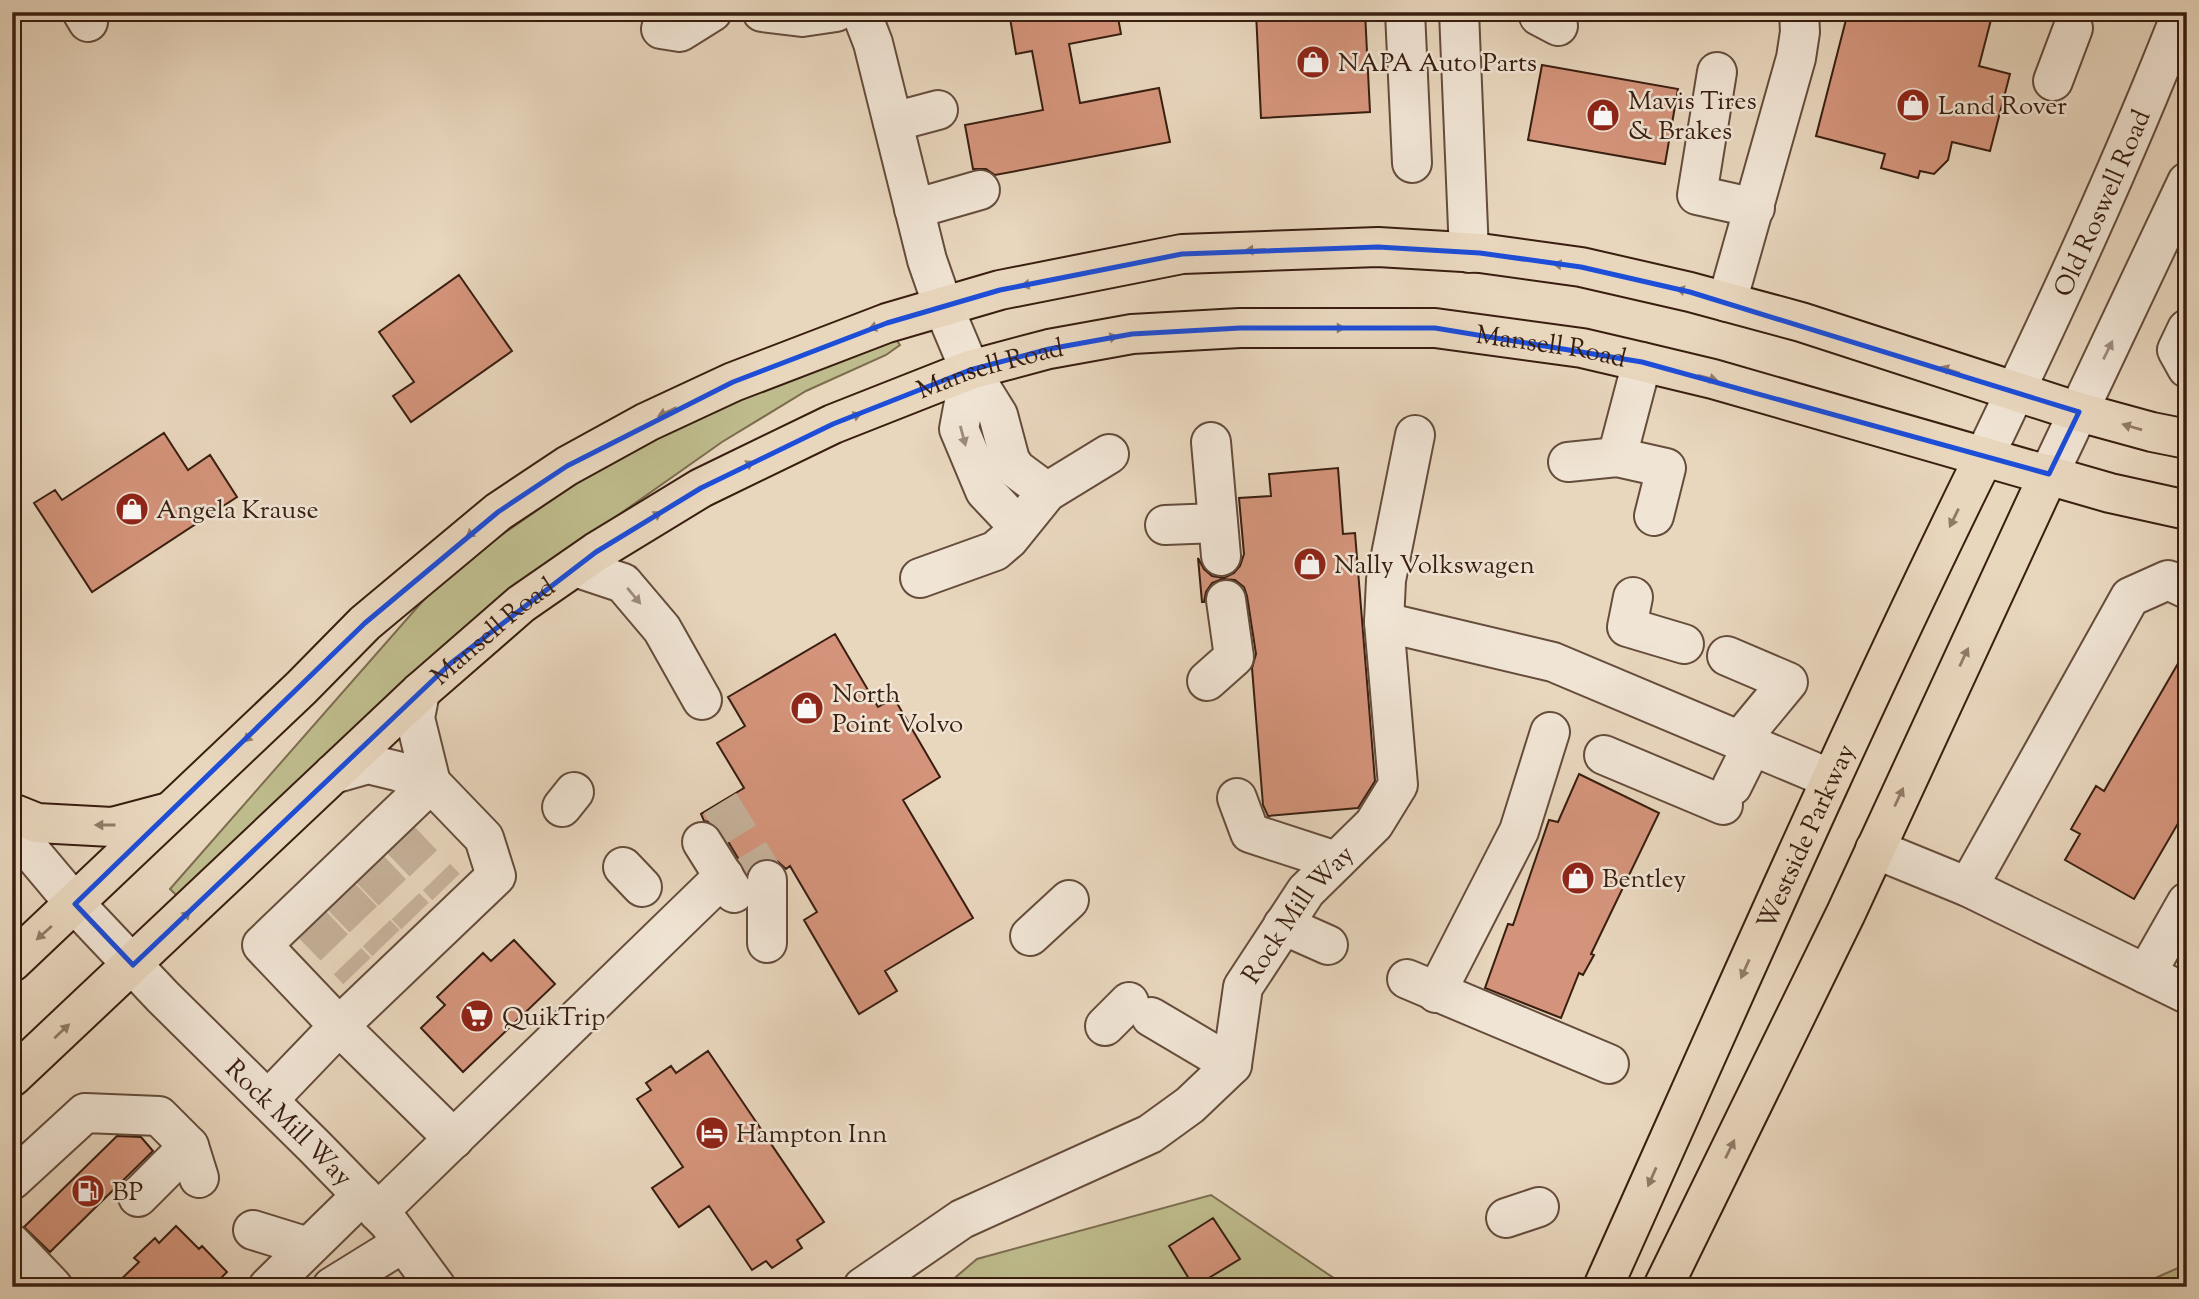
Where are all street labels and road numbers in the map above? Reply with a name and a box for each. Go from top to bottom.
street label: Old Roswell Road [2046,104,2161,303]
street label: Mansell Road [1473,318,1630,379]
street label: Mansell Road [912,331,1067,410]
street label: Mansell Road [424,570,564,695]
street label: Westside Parkway [1749,738,1866,936]
street label: Rock Mill Way [1234,837,1363,992]
street label: Rock Mill Way [216,1052,360,1196]

